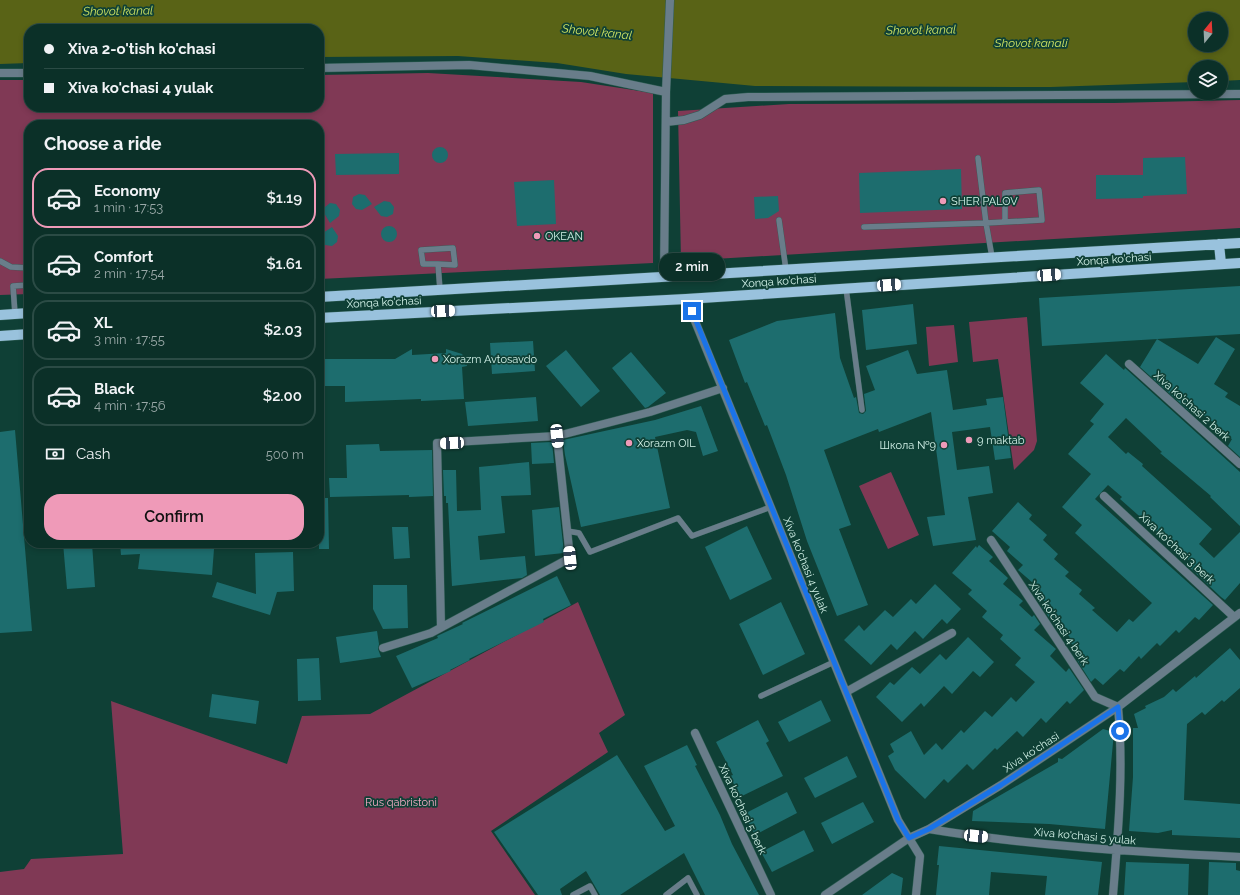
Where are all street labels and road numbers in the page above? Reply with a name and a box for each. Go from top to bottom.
street label: Xonqa ko'chasi [1076,250,1152,269]
street label: Xonqa ko'chasi [741,272,817,291]
street label: Xonqa ko'chasi [346,294,422,311]
street label: Xiva ko'chasi 2 berk [1151,369,1233,444]
street label: Xiva ko'chasi 3 berk [1136,510,1217,587]
street label: Xiva ko'chasi 4 yulak [780,515,831,615]
street label: Xiva ko'chasi 4 berk [1026,579,1092,668]
street label: Xiva ko'chasi [1001,730,1062,775]
street label: Xiva ko'chasi 5 berk [716,762,769,857]
street label: Xiva ko'chasi 5 yulak [1033,826,1137,847]

